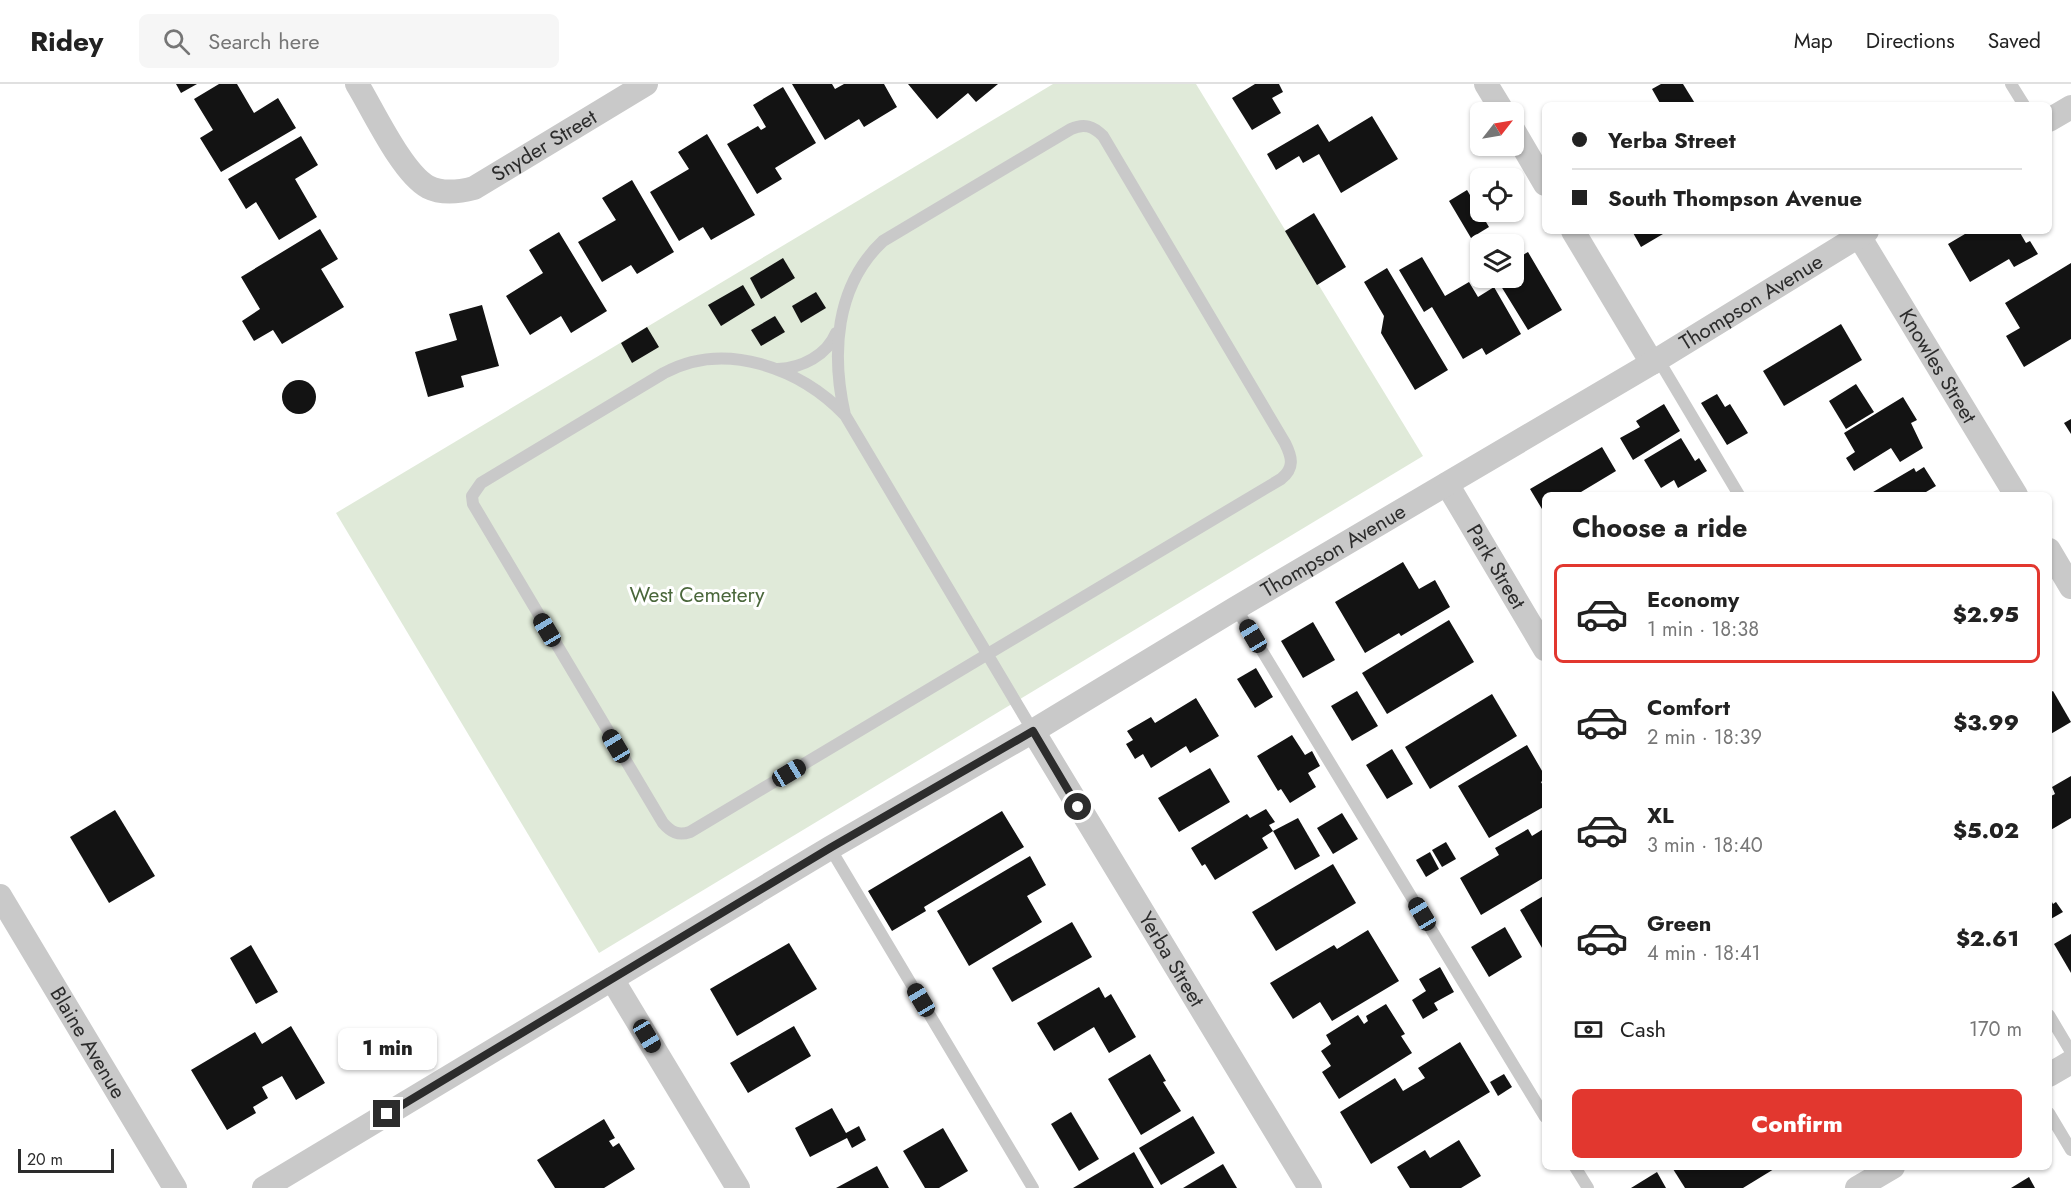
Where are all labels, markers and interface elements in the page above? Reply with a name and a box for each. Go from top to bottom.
search box [139,14,559,68]
text: Ridey [30,21,103,62]
icon: search [160,25,193,58]
text: Search here [208,25,320,57]
text: Map [1794,26,1833,56]
text: Directions [1866,26,1955,56]
text: Saved [1988,26,2041,56]
street label: Snyder Street [486,102,602,189]
north arrow [1470,102,1524,156]
map controls [1470,102,1524,288]
text: Yerba Street [1608,124,1736,156]
button: locate [1470,168,1524,222]
text: South Thompson Avenue [1608,182,1862,214]
button: layers [1470,234,1524,288]
street label: Thompson Avenue [1674,247,1829,358]
street label: Knowles Street [1892,303,1984,429]
street label: Thompson Avenue [1255,496,1412,605]
text: Choose a ride [1572,508,1747,547]
street label: Park Street [1459,519,1533,615]
park label: West Cemetery [629,580,765,610]
text: Economy [1647,583,1739,615]
icon: car [1575,587,1629,641]
text: $2.95 [1953,598,2019,630]
car [530,610,564,650]
text: 1 min · 18:38 [1647,615,1759,644]
car [1236,616,1270,656]
text: Comfort [1647,691,1730,723]
icon: car [1575,695,1629,749]
text: $3.99 [1953,706,2019,738]
text: 2 min · 18:39 [1647,723,1762,752]
car [599,726,633,766]
car [769,756,809,790]
route start [1064,793,1091,820]
text: XL [1647,799,1674,831]
icon: car [1575,803,1629,857]
text: $5.02 [1953,814,2019,846]
text: 3 min · 18:40 [1647,831,1763,860]
car [1405,894,1439,934]
street label: Yerba Street [1131,906,1212,1013]
text: Green [1647,907,1711,939]
icon: car [1575,911,1629,965]
text: $2.61 [1956,922,2019,954]
text: 4 min · 18:41 [1647,939,1761,968]
car [904,980,938,1020]
street label: Blaine Avenue [43,981,133,1104]
icon: cash [1572,1013,1605,1046]
text: Cash [1620,1013,1666,1045]
text: 170 m [1969,1015,2022,1044]
car [630,1016,664,1056]
callout: 1 min [338,1027,436,1069]
text: 1 min [362,1034,413,1063]
button: Confirm [1572,1089,2022,1158]
route end [373,1100,400,1127]
scale bar [18,1146,114,1174]
text: 20 m [27,1148,63,1171]

